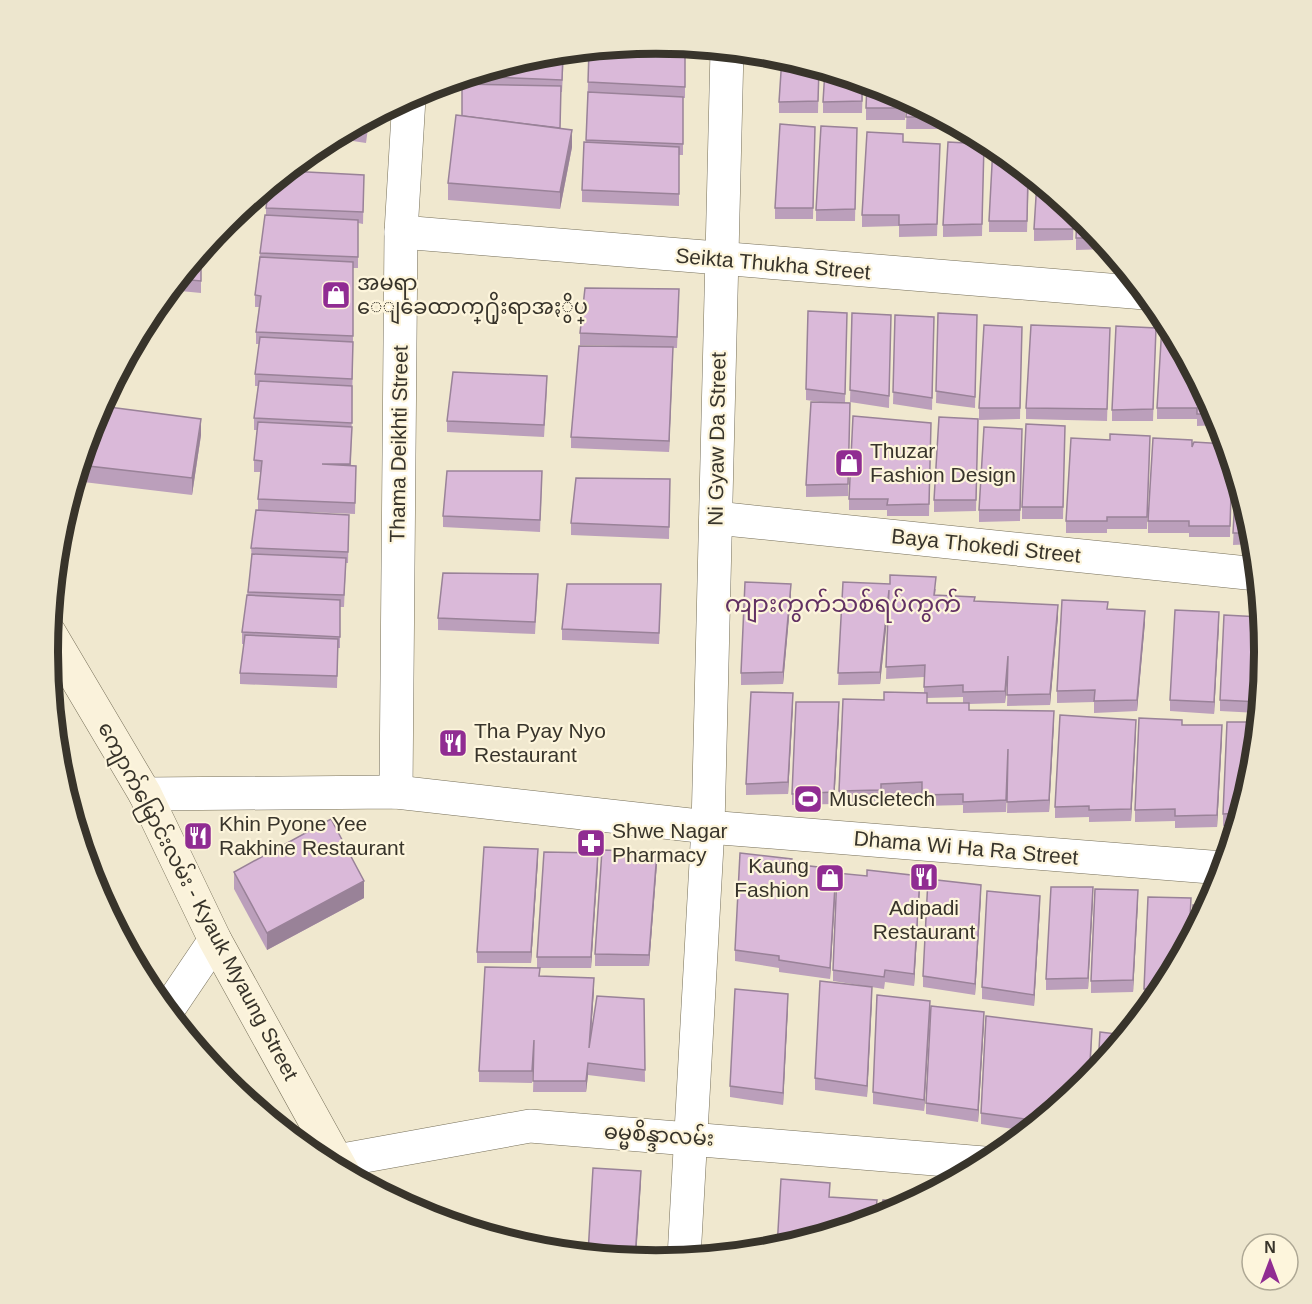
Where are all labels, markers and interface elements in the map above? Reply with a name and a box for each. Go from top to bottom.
street label: Seikta Thukha Street [675,244,872,284]
place label: အမရာ ေျခေထာက္႐ိုးရာအႏွိပ္ [357,271,588,325]
shop icon: အမရာ ေျခေထာက္႐ိုးရာအႏွိပ္ [320,279,352,311]
street label: Thama Deikhti Street [385,345,412,543]
street label: Ni Gyaw Da Street [703,352,730,526]
place label: Thuzar Fashion Design [870,439,1016,486]
shop icon: Thuzar Fashion Design [833,447,865,479]
street label: Baya Thokedi Street [890,524,1082,567]
district label: ကျားကွက်သစ်ရပ်ကွက် [725,588,961,623]
street label: ကျောက်မြောင်းလမ်း - Kyauk Myaung Street [88,716,307,1087]
place label: Tha Pyay Nyo Restaurant [474,719,606,766]
restaurant icon: Tha Pyay Nyo Restaurant [437,727,469,759]
sports icon: Muscletech [792,783,824,815]
place label: Muscletech [829,787,935,810]
place label: Khin Pyone Yee Rakhine Restaurant [219,812,405,859]
place label: Shwe Nagar Pharmacy [612,819,728,866]
restaurant icon: Khin Pyone Yee Rakhine Restaurant [182,820,214,852]
street label: Dhama Wi Ha Ra Street [853,826,1079,869]
pharmacy icon: Shwe Nagar Pharmacy [575,827,607,859]
place label: Kaung Fashion [734,854,809,901]
restaurant icon: Adipadi Restaurant [908,861,940,893]
shop icon: Kaung Fashion [814,862,846,894]
place label: Adipadi Restaurant [873,896,976,943]
street label: ဓမ္မစိန္ဒာလမ်း [603,1115,715,1156]
north arrow [1240,1232,1300,1292]
text: N [1264,1239,1276,1256]

